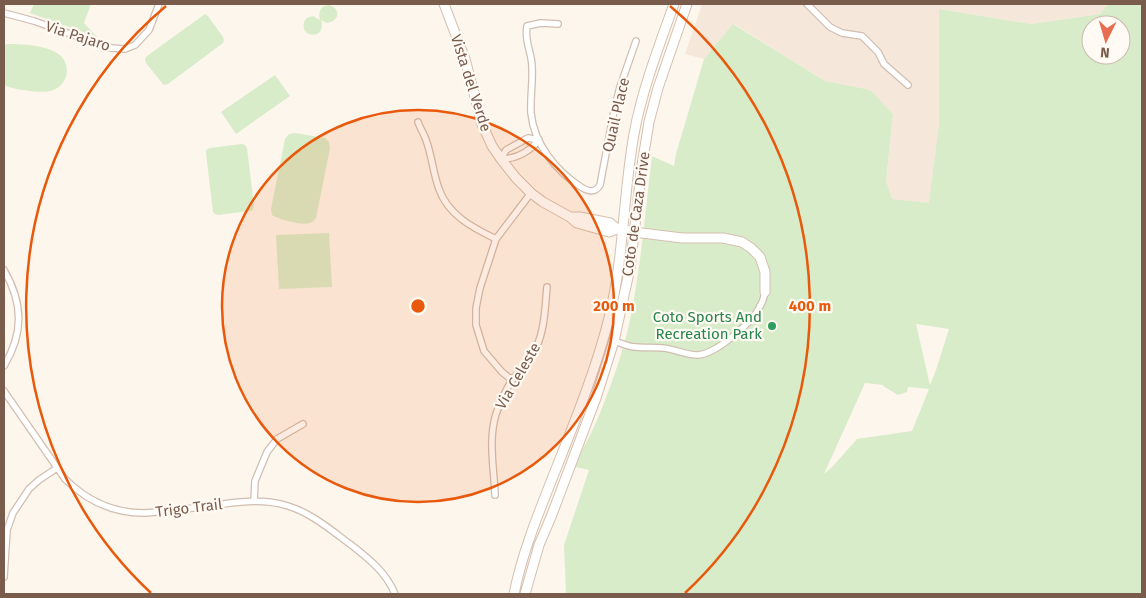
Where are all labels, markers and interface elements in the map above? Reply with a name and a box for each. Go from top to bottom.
north arrow [1081,15,1131,65]
street label: Via Pajaro [43,17,113,55]
street label: Vista del Verde [447,32,495,134]
text: N [1100,44,1110,61]
street label: Quail Place [599,76,633,154]
street label: Coto de Caza Drive [618,150,654,278]
centre of rings [409,297,427,315]
text: 200 m [593,297,635,315]
text: 400 m [789,297,831,315]
place label: Coto Sports And Recreation Park [653,308,762,343]
marker: Coto Sports And Recreation Park [766,320,778,332]
street label: Via Celeste [492,340,544,412]
street label: Trigo Trail [155,495,224,521]

